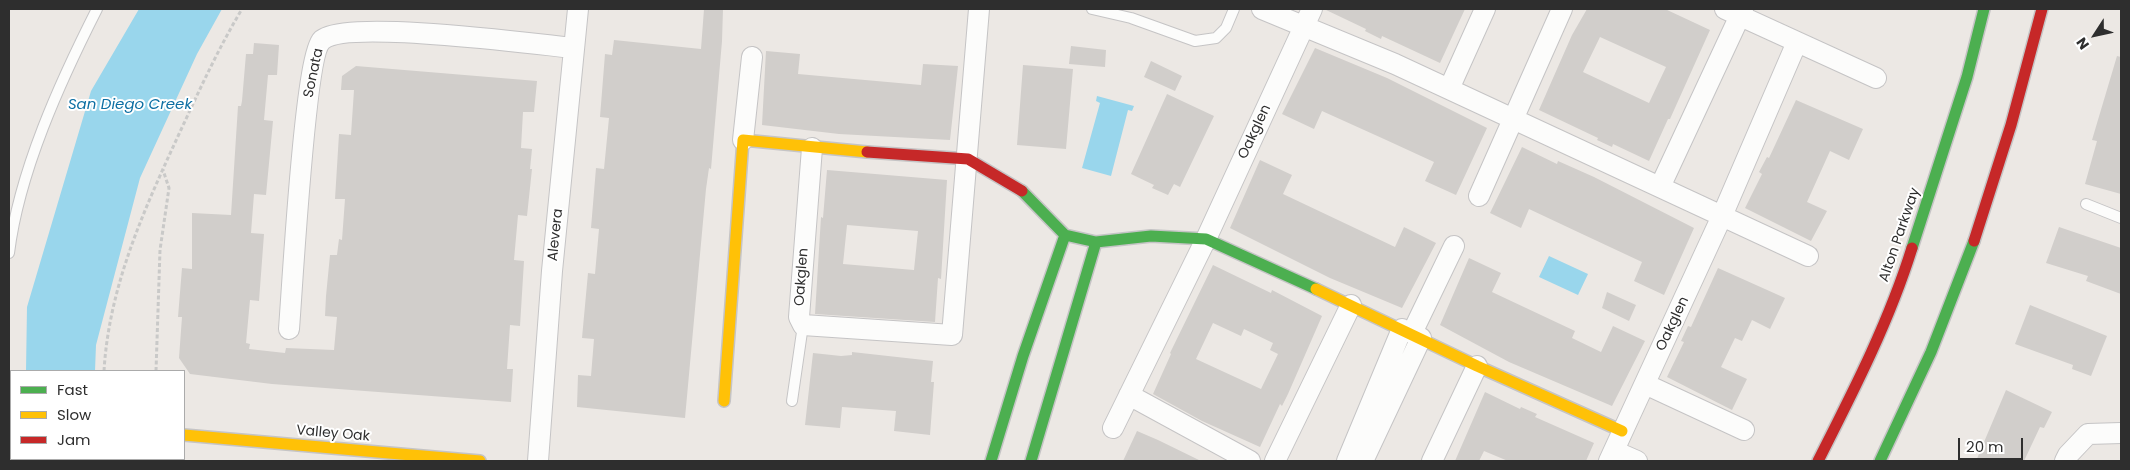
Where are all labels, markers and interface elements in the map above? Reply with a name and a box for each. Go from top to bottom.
north arrow [2070,10,2120,60]
text: N [2072,34,2094,54]
street label: Sonata [301,47,327,99]
water label: San Diego Creek [68,96,192,114]
street label: Oakglen [1235,102,1275,162]
street label: Alton Parkway [1876,186,1924,284]
street label: Alevera [545,208,567,262]
street label: Oakglen [792,247,812,307]
street label: Oakglen [1653,294,1693,354]
legend [10,370,185,460]
text: Fast [57,379,88,400]
text: Slow [57,404,91,425]
street label: Valley Oak [296,422,370,446]
scale bar [1960,428,2025,460]
text: Jam [57,429,91,450]
text: 20 m [1966,436,2004,457]

